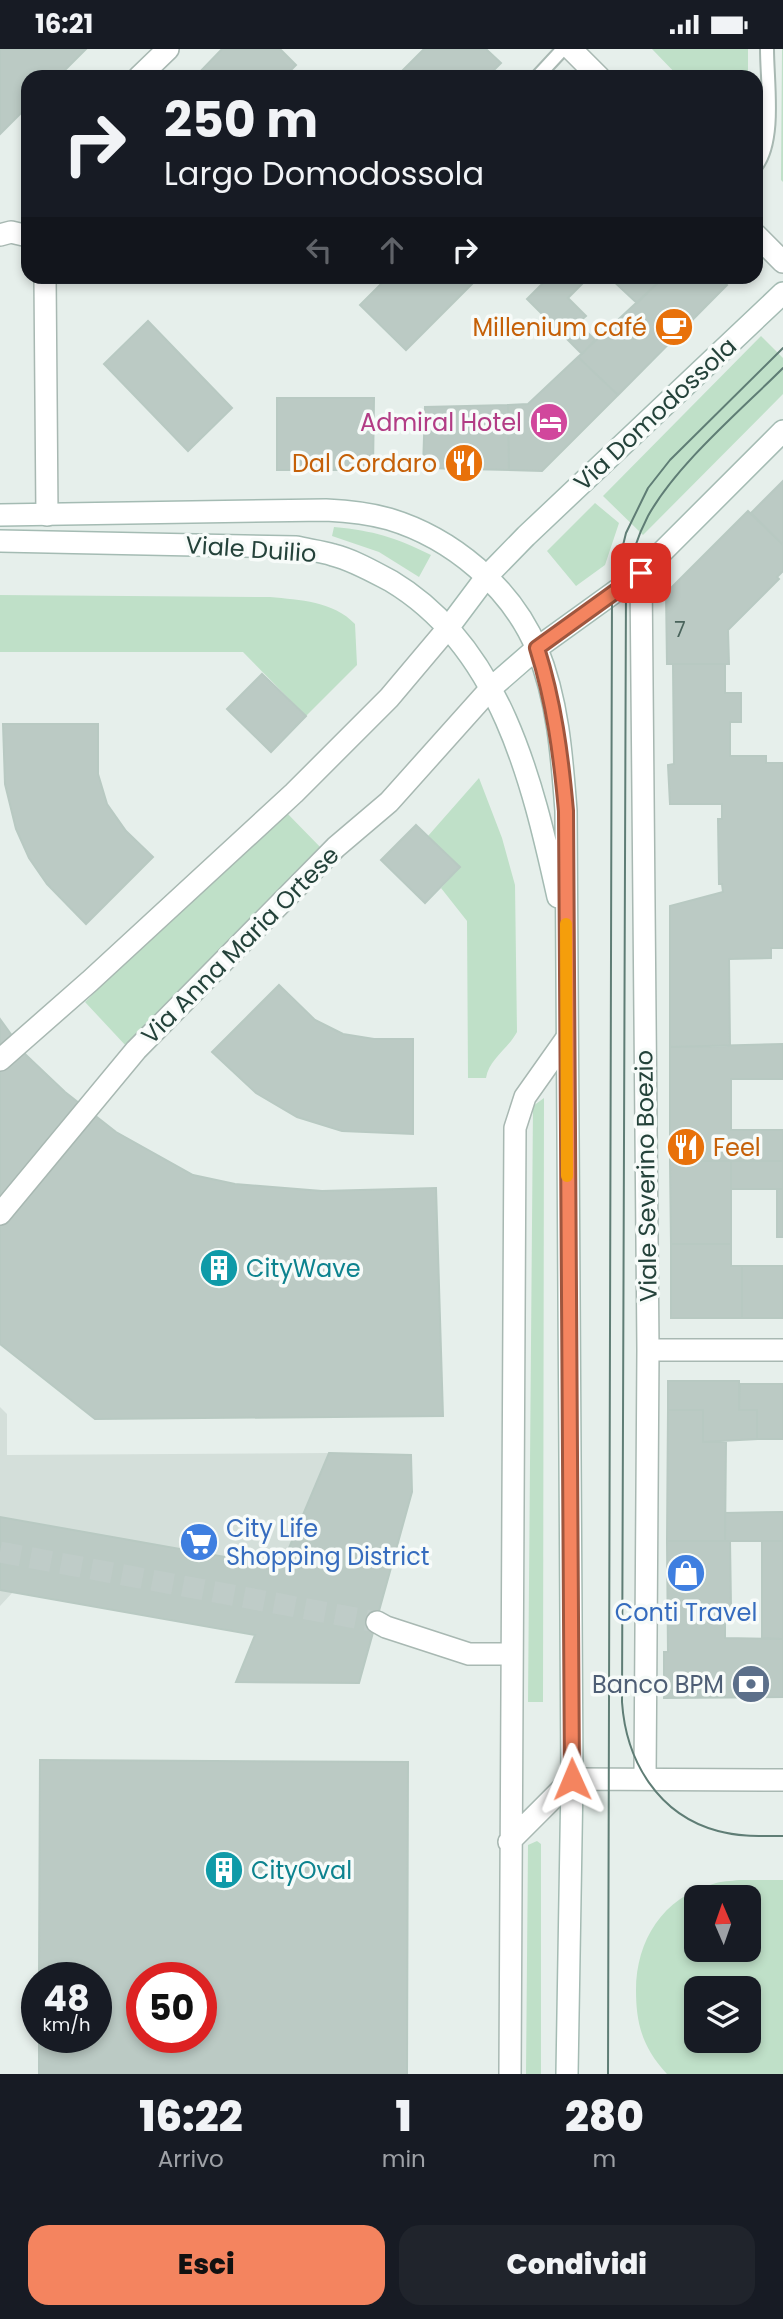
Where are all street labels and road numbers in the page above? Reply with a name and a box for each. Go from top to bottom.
street label: Via Domodossola [566,330,744,498]
street label: Viale Duilio [185,528,317,570]
street label: Via Anna Maria Ortese [134,839,346,1051]
street label: Viale Severino Boezio [627,1050,665,1302]

